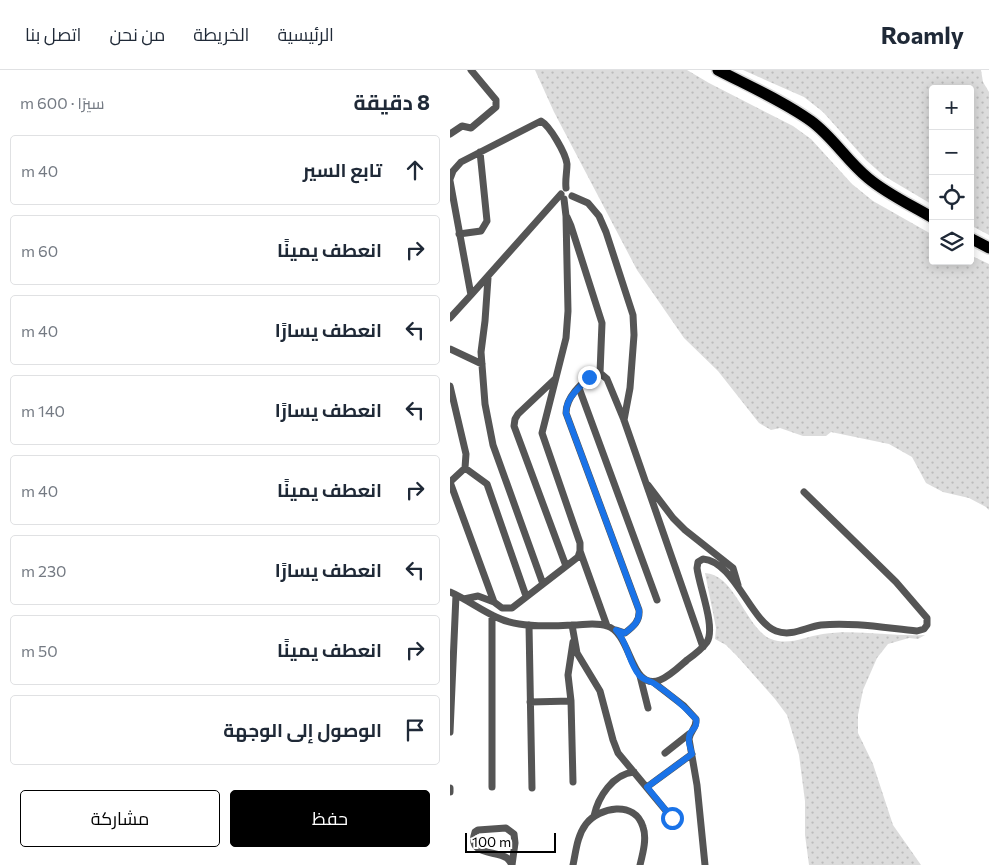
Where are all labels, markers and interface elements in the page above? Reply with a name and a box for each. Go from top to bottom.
text: Roamly [881,20,964,49]
text: اتصل بنا [25,23,81,45]
text: من نحن [109,23,165,45]
text: الخريطة [193,23,249,45]
text: الرئيسية [277,23,334,45]
map controls [929,85,974,265]
button: + [929,85,974,130]
text: 8 دقيقة [354,89,430,114]
text: سيرًا · 600 m [20,93,105,112]
button: − [929,130,974,175]
icon: ahead [401,156,429,184]
text: تابع السير [303,158,382,181]
text: 40 m [21,161,58,180]
button: locate [929,175,974,220]
button: layers [929,220,974,265]
icon: right [401,236,429,264]
text: انعطف يمينًا [277,238,382,261]
text: 60 m [21,241,58,260]
icon: left [401,316,429,344]
text: انعطف يسارًا [275,318,382,341]
text: 40 m [21,321,58,340]
route end [578,366,601,389]
icon: left [401,396,429,424]
text: انعطف يسارًا [275,398,382,421]
text: 140 m [21,401,65,420]
icon: right [401,476,429,504]
text: انعطف يمينًا [277,478,382,501]
text: 40 m [21,481,58,500]
icon: left [401,556,429,584]
text: انعطف يسارًا [275,558,382,581]
text: 230 m [21,561,67,580]
icon: right [401,636,429,664]
text: انعطف يمينًا [277,638,382,661]
text: 50 m [21,641,58,660]
icon: arrive [401,716,429,744]
text: الوصول إلى الوجهة [223,718,382,741]
button: مشاركة [20,790,220,847]
button: حفظ [230,790,430,847]
route start [661,807,684,830]
scale bar [465,830,556,853]
text: 100 m [472,833,511,850]

